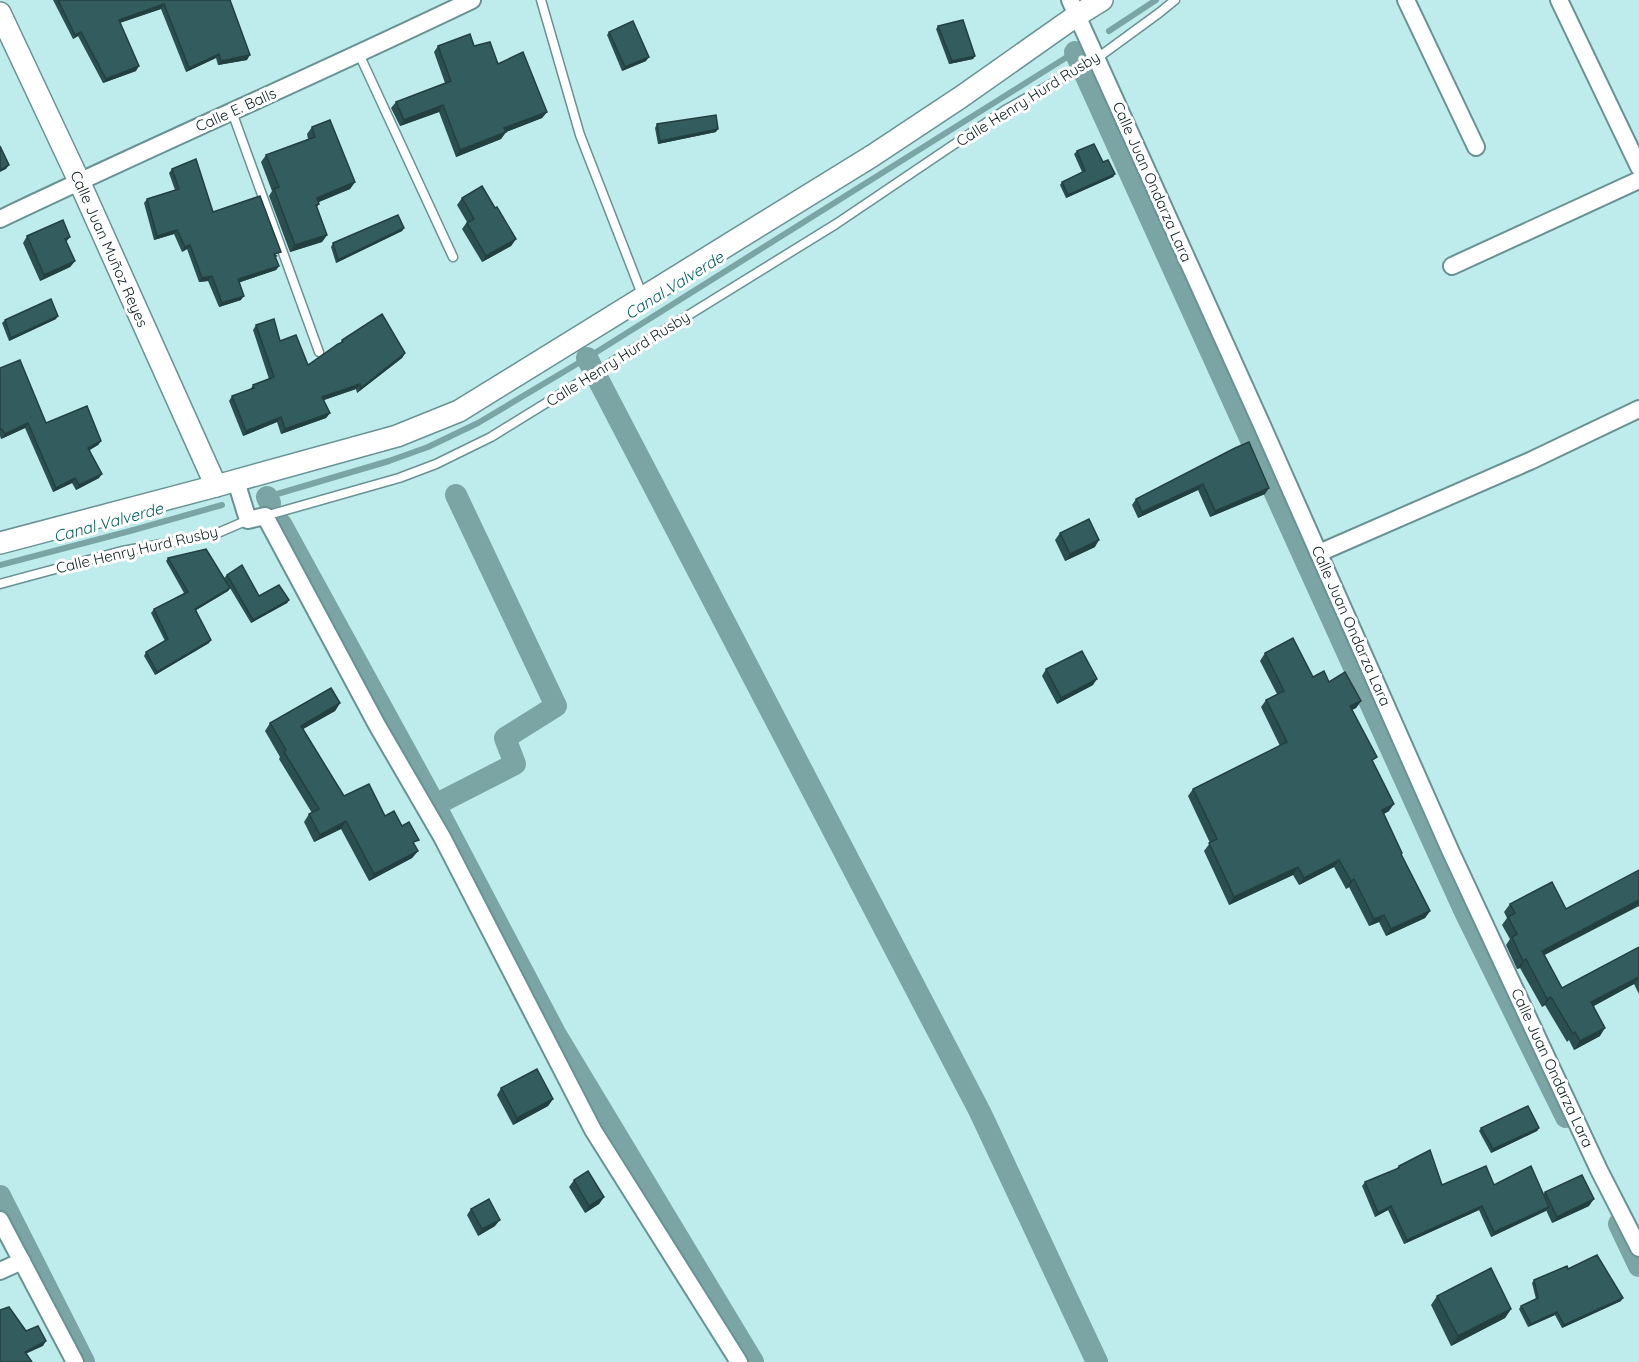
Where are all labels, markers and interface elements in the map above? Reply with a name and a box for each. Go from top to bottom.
street label: Calle Henry Hurd Rusby [952,47,1103,151]
street label: Calle E. Balls [193,83,279,136]
street label: Calle Juan Ondarza Lara [1109,99,1196,265]
street label: Calle Juan Muñoz Reyes [66,168,153,330]
water label: Canal Valverde [621,246,728,323]
street label: Calle Henry Hurd Rusby [542,307,693,411]
water label: Canal Valverde [51,498,166,546]
street label: Calle Henry Hurd Rusby [54,522,220,577]
street label: Calle Juan Ondarza Lara [1308,543,1395,709]
street label: Calle Juan Ondarza Lara [1507,985,1598,1150]

